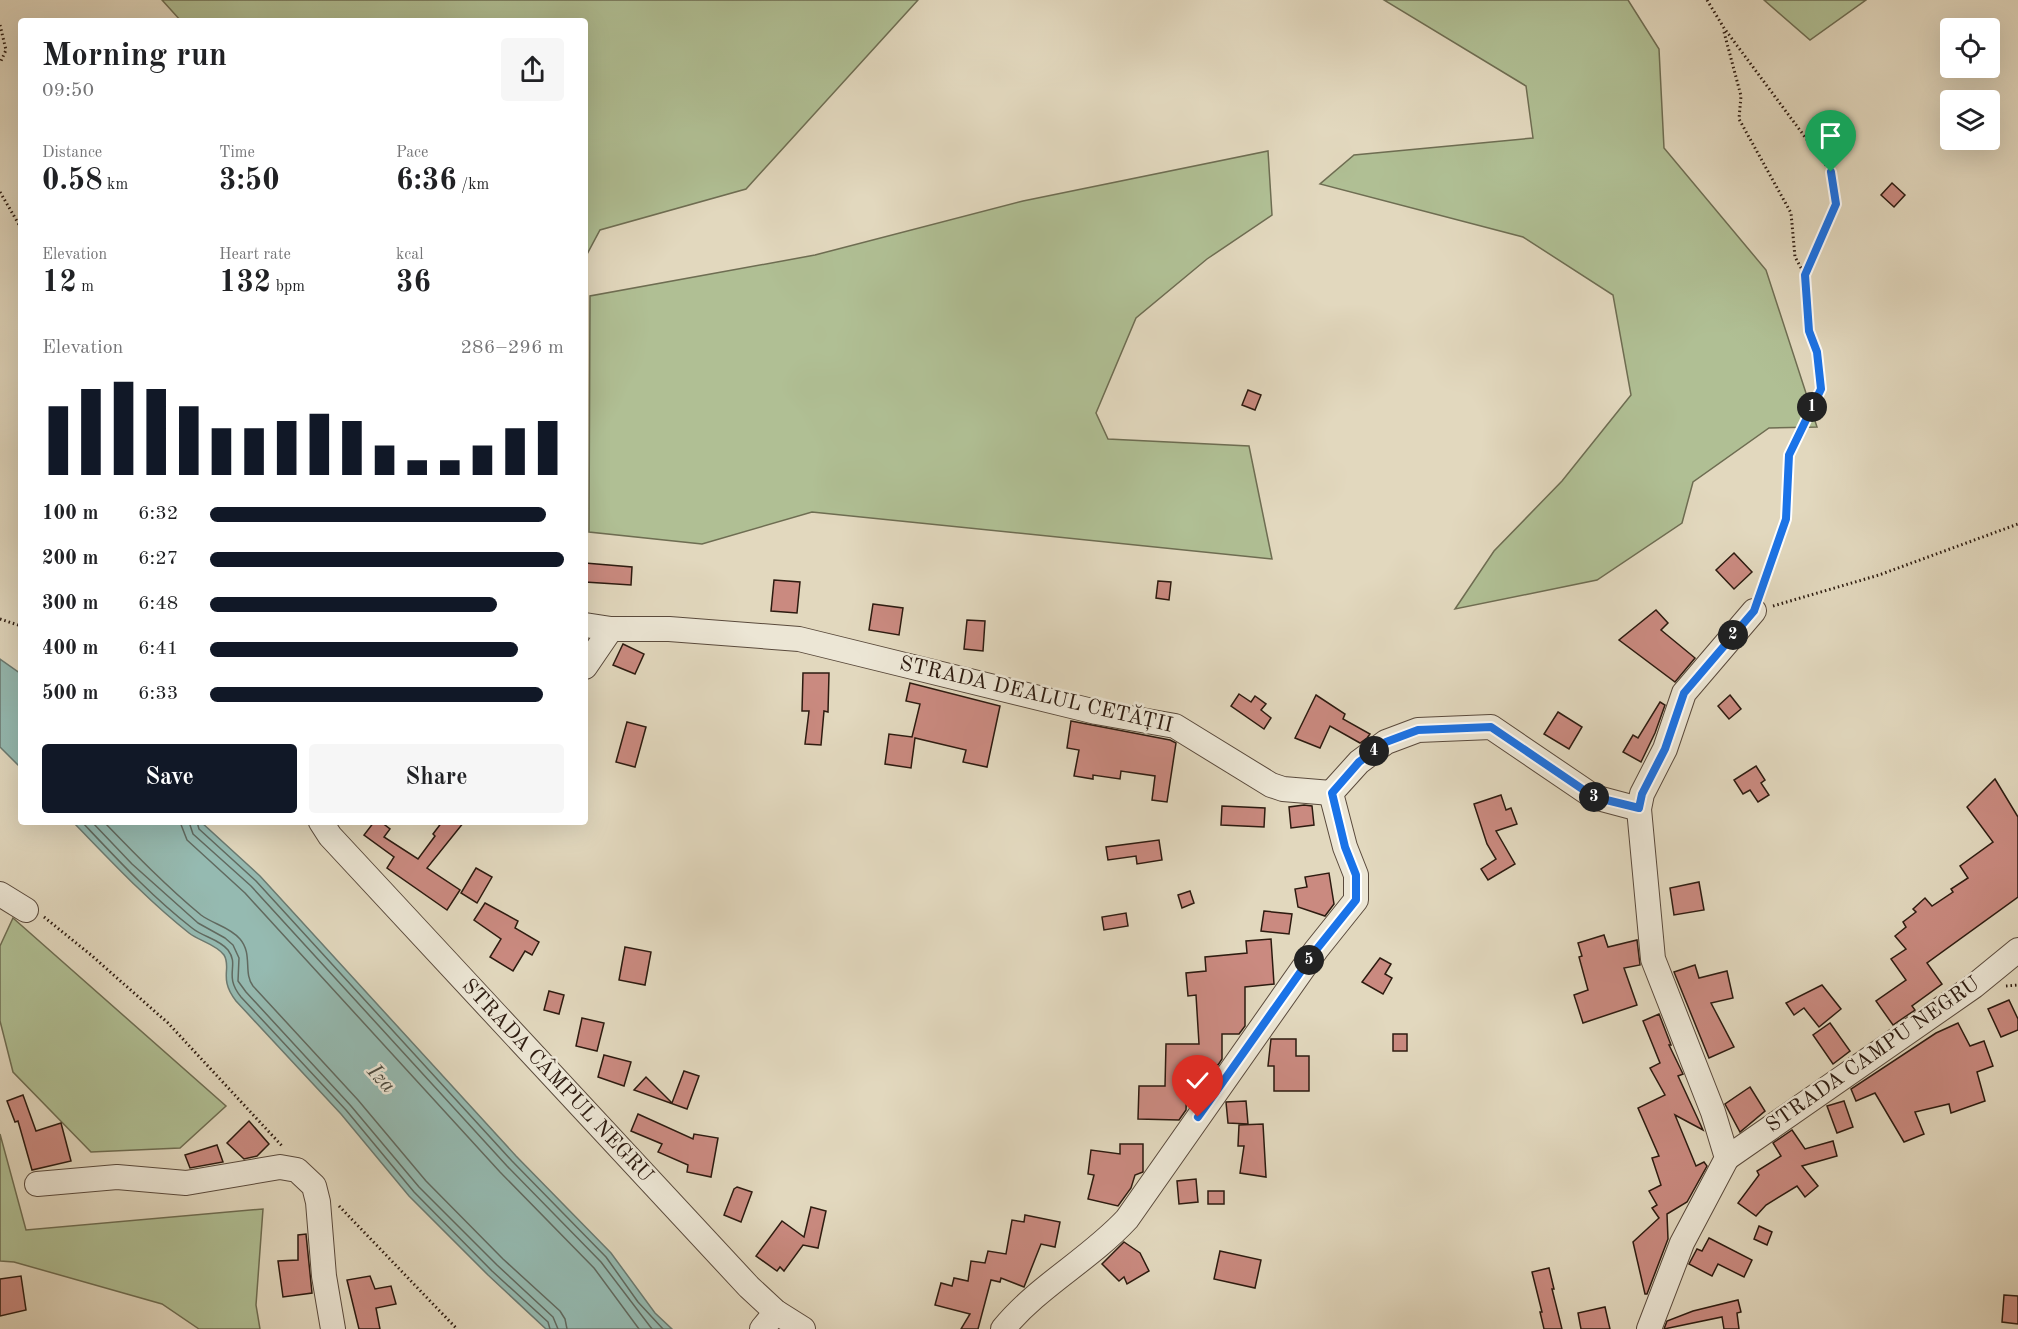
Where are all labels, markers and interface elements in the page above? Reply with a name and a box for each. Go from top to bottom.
map controls [1940,18,2000,150]
button: locate [1940,18,2000,78]
button: share [501,38,564,101]
text: Morning run [42,40,227,73]
text: 09:50 [42,81,94,101]
button: layers [1940,90,2000,150]
pin [1805,110,1856,172]
icon: arrive [1814,119,1847,152]
text: Distance [42,145,102,161]
text: Time [219,145,255,161]
text: Pace [396,145,428,161]
text: 0.58 [42,166,103,196]
text: 3:50 [219,166,280,196]
text: 6:36 [396,166,457,196]
text: km [103,177,128,193]
text: /km [457,177,489,193]
text: Elevation [42,247,107,263]
text: Heart rate [219,247,291,263]
text: kcal [396,247,424,263]
text: 12 [42,268,77,298]
text: 132 [219,268,271,298]
text: 36 [396,268,431,298]
text: m [77,279,94,295]
text: bpm [271,279,305,295]
text: Elevation [42,338,123,358]
text: 286–296 m [461,338,564,358]
pin: 1 [1797,392,1827,422]
text: 1 [1807,399,1817,415]
text: 100 m [42,504,98,524]
text: 6:32 [138,504,178,524]
text: 200 m [42,549,98,569]
text: 6:27 [138,549,178,569]
text: 300 m [42,594,98,614]
text: 6:48 [138,594,178,614]
pin: 2 [1718,620,1748,650]
text: 2 [1728,627,1738,643]
text: 400 m [42,639,98,659]
text: 6:41 [138,639,178,659]
street label: STRADA DEALUL CETĂȚII [897,649,1176,738]
text: 500 m [42,684,98,704]
text: 6:33 [138,684,178,704]
pin: 4 [1359,736,1389,766]
text: 4 [1369,743,1379,759]
button: Save [42,744,297,813]
button: Share [309,744,564,813]
pin: 3 [1579,782,1609,812]
text: 3 [1589,789,1599,805]
pin: 5 [1294,945,1324,975]
text: 5 [1304,952,1314,968]
street label: STRADA CÂMPUL NEGRU [458,973,659,1187]
street label: STRADA CAMPU NEGRU [1762,973,1984,1137]
pin [1172,1055,1223,1117]
water label: Iza [362,1060,400,1098]
icon: check [1181,1064,1214,1097]

